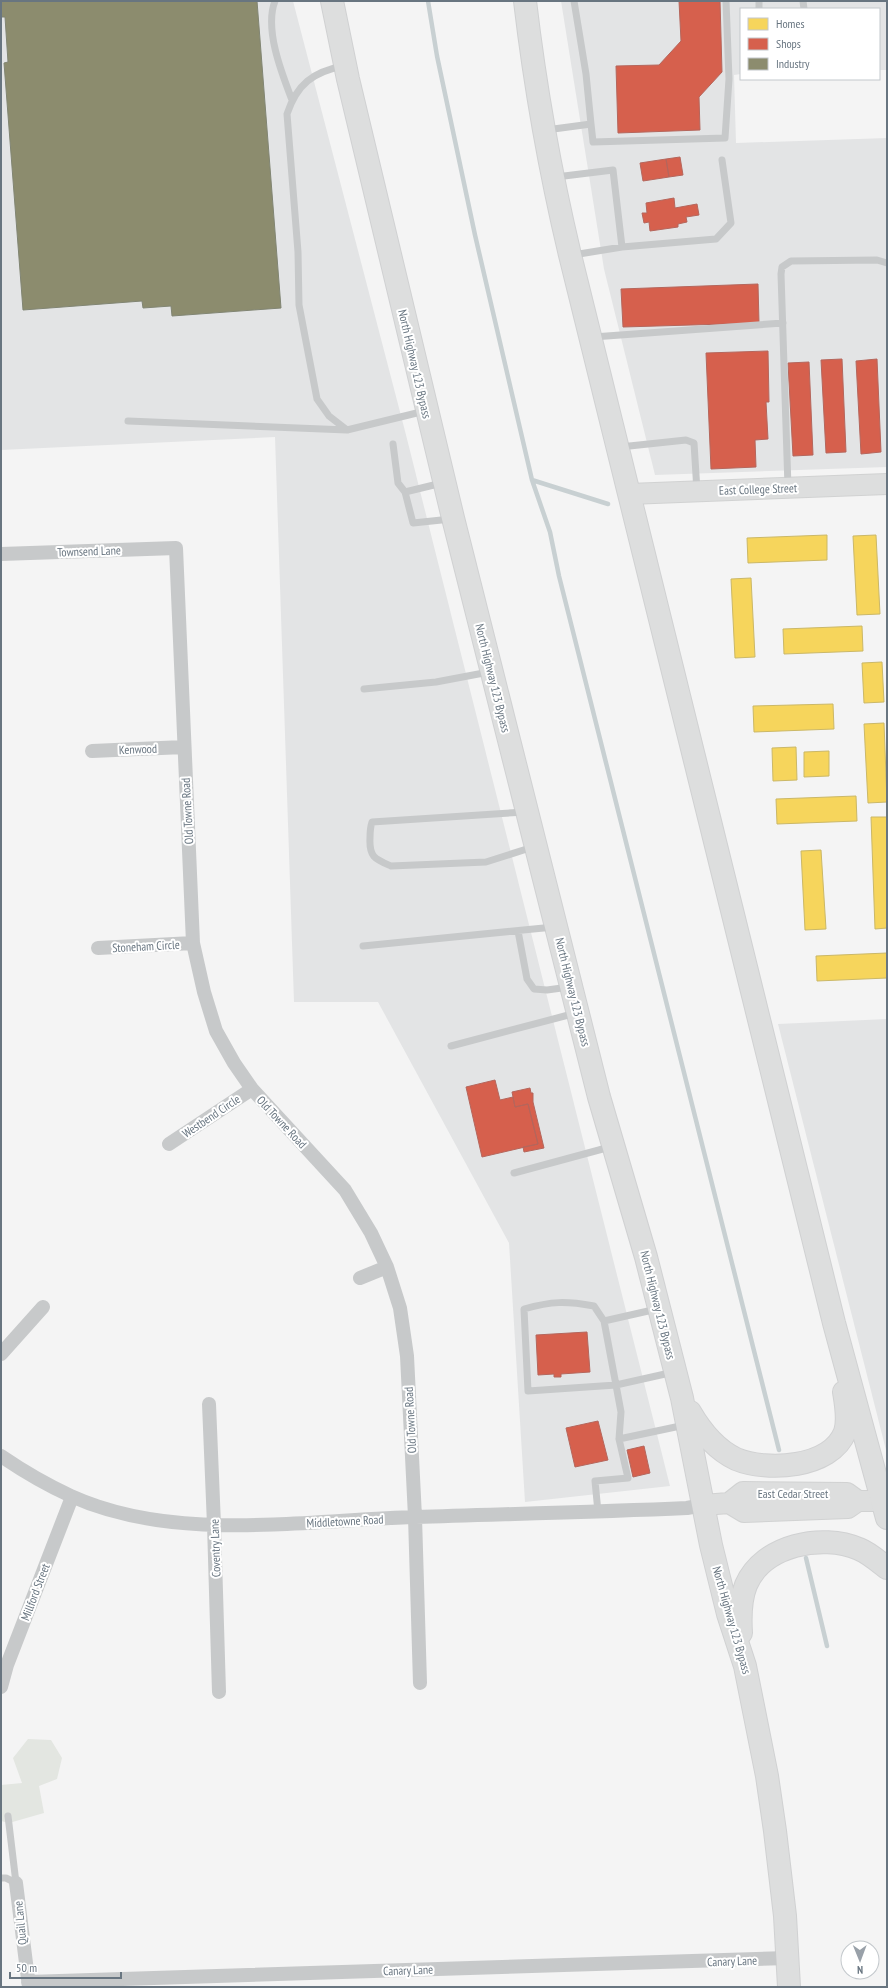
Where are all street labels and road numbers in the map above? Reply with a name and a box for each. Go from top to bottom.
street label: North Highway 123 Bypass [395,308,435,420]
street label: East College Street [719,480,798,498]
street label: Townsend Lane [57,542,121,560]
street label: North Highway 123 Bypass [472,622,514,734]
street label: Kenwood [119,741,157,757]
street label: Old Towne Road [178,777,196,845]
street label: North Highway 123 Bypass [552,936,594,1048]
street label: Stoneham Circle [112,937,180,955]
street label: Westbend Circle [179,1091,243,1141]
street label: Old Towne Road [254,1093,310,1151]
street label: North Highway 123 Bypass [637,1249,679,1361]
street label: Old Towne Road [401,1386,419,1454]
street label: East Cedar Street [758,1486,829,1501]
street label: Middletowne Road [306,1511,384,1531]
street label: Coventry Lane [206,1519,224,1577]
street label: Millford Street [17,1561,53,1623]
street label: North Highway 123 Bypass [709,1564,755,1676]
street label: Quail Lane [10,1900,30,1946]
street label: Canary Lane [707,1953,757,1969]
street label: Canary Lane [383,1962,433,1978]

